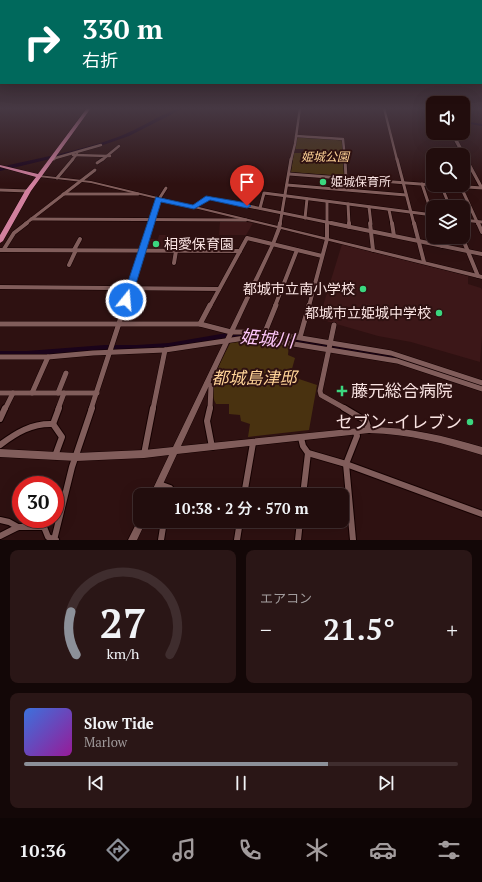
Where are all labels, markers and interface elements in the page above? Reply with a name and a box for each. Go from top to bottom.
text: 330 m [82,10,163,47]
icon: right [16,16,68,68]
text: 右折 [82,48,118,72]
map controls [426,96,470,244]
button: sound [426,96,470,140]
button: search [426,148,470,192]
park label: 姫城公園 [301,149,351,164]
pin [230,165,264,206]
icon: arrive [236,171,258,193]
place label: 姫城保育所 [331,174,391,189]
marker: 姫城保育所 [318,177,328,187]
button: layers [426,200,470,244]
place label: 相愛保育園 [164,234,234,253]
marker: 相愛保育園 [151,239,161,249]
position arrow [105,279,147,321]
place label: 都城市立南小学校 [243,279,355,298]
marker: 都城市立南小学校 [358,284,368,294]
place label: 都城市立姫城中学校 [305,303,431,322]
marker: 都城市立姫城中学校 [434,308,444,318]
water label: 姫城川 [239,324,297,352]
park label: 都城島津邸 [212,366,299,389]
place label: 藤元総合病院 [351,379,453,402]
marker: 藤元総合病院 [336,385,348,397]
place label: セブン-イレブン [336,410,462,433]
marker: セブン-イレブン [465,417,475,427]
speed limit sign: 30 [12,476,64,528]
text: 10:38 · 2 分 · 570 m [174,498,309,518]
text: エアコン [260,589,312,607]
text: 27 [99,594,147,649]
text: 21.5° [323,609,395,649]
text: − [260,615,272,644]
text: + [446,615,458,644]
text: km/h [107,643,140,662]
text: Slow Tide [84,713,154,733]
text: Marlow [84,733,127,751]
icon: previous [85,772,107,794]
icon: pause [230,772,252,794]
icon: next [375,772,397,794]
icon: directions [104,836,132,864]
icon: music [170,836,198,864]
icon: phone [236,836,264,864]
icon: climate [303,836,331,864]
icon: car [369,836,397,864]
icon: filters [435,836,463,864]
text: 10:36 [19,838,66,862]

